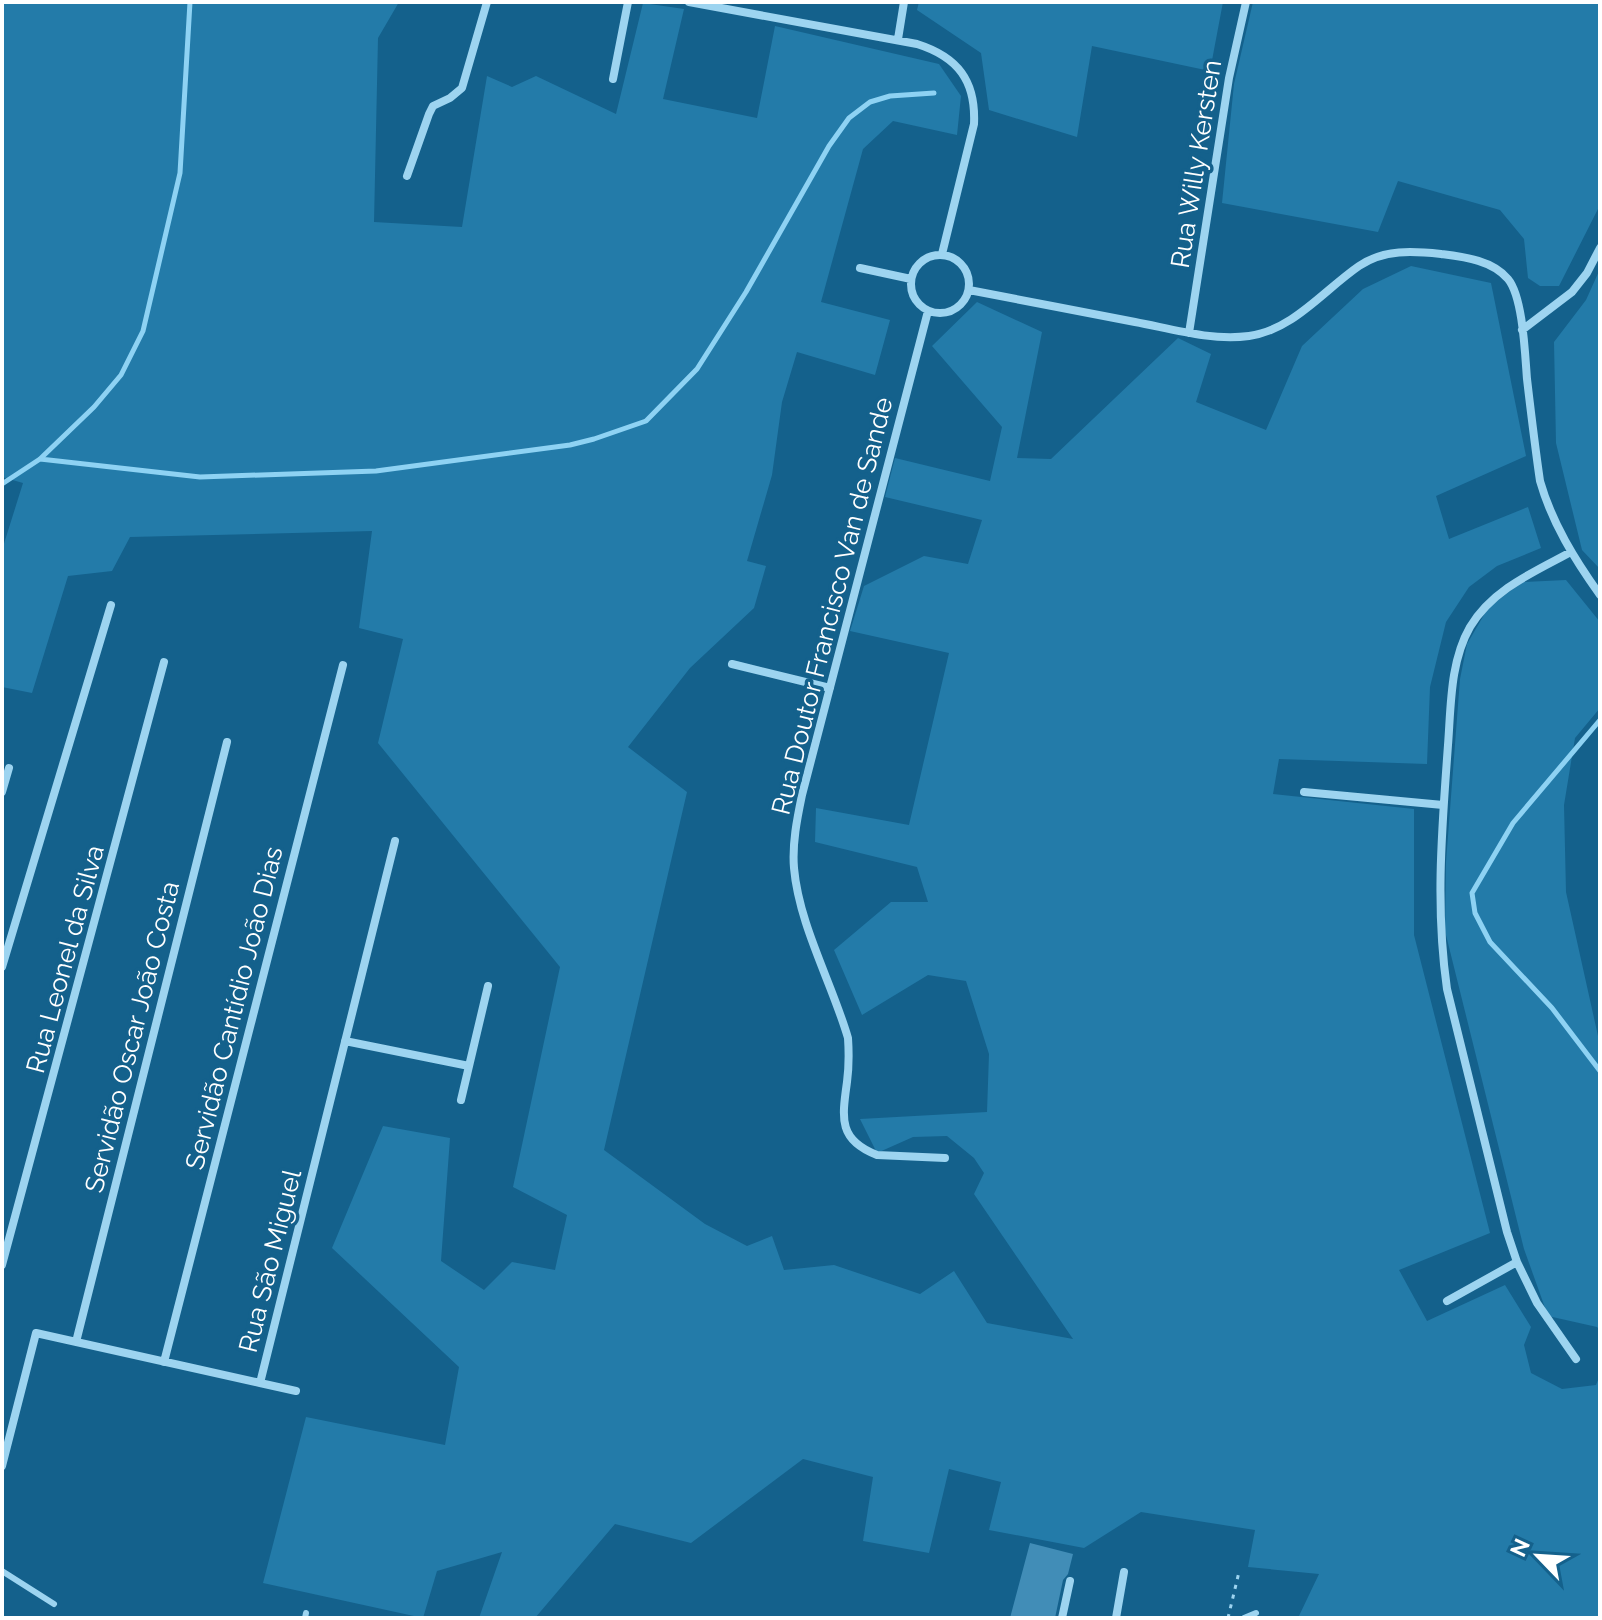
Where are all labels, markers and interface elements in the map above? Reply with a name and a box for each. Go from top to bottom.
street label: Rua Willy Kersten [1165,58,1227,270]
street label: Rua Doutor Francisco Van de Sande [766,394,898,818]
street label: Rua Leonel da Silva [20,842,110,1076]
street label: Servidão Cantídio João Dias [179,843,289,1173]
street label: Servidão Oscar João Costa [79,878,185,1196]
street label: Rua São Miguel [233,1166,307,1356]
north arrow [1498,1516,1578,1596]
text: N [1505,1534,1535,1561]

